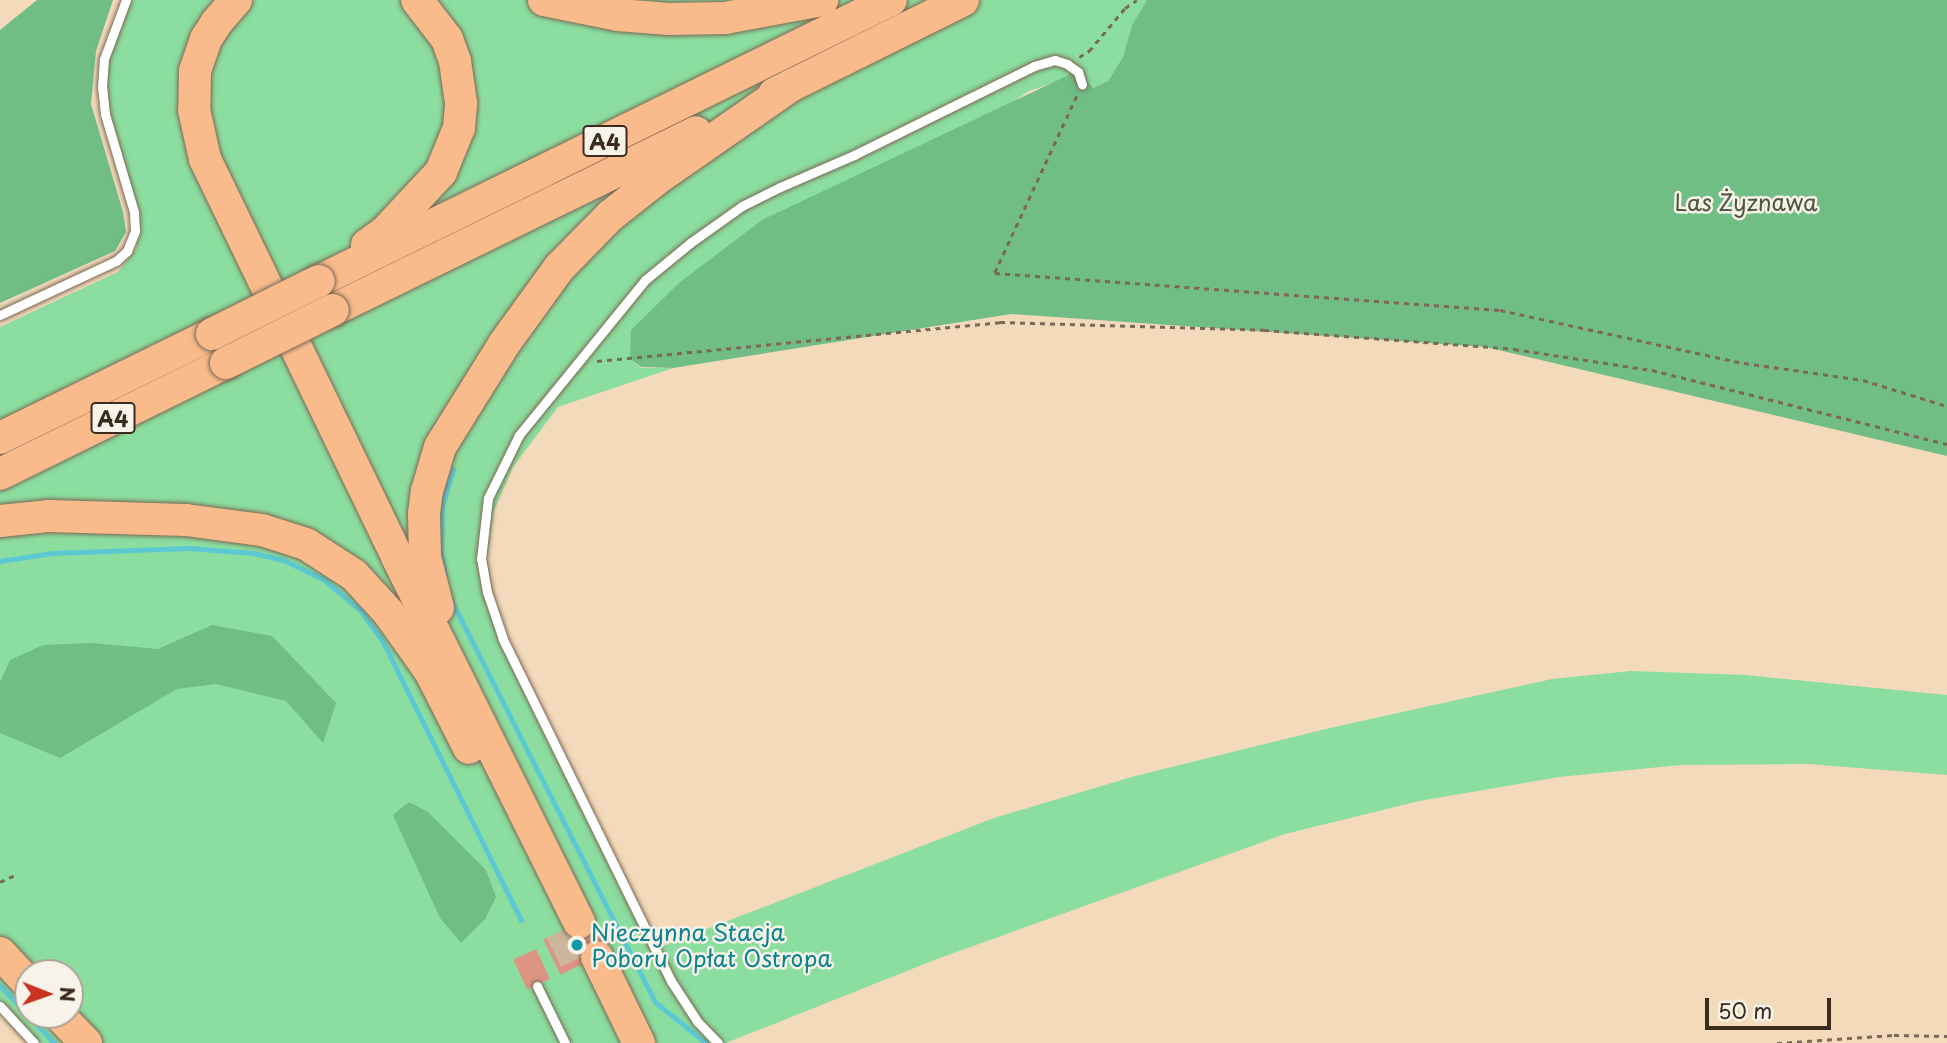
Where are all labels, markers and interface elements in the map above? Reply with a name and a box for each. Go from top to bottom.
road number: A4 [582,124,628,158]
park label: Las Żyznawa [1674,188,1818,216]
road number: A4 [90,400,136,436]
place label: Nieczynna Stacja Poboru Opłat Ostropa [591,918,832,972]
marker: Nieczynna Stacja Poboru Opłat Ostropa [569,937,585,953]
north arrow [14,959,84,1029]
scale bar [1709,984,1835,1028]
text: N [54,987,82,1002]
text: 50 m [1718,994,1772,1026]

